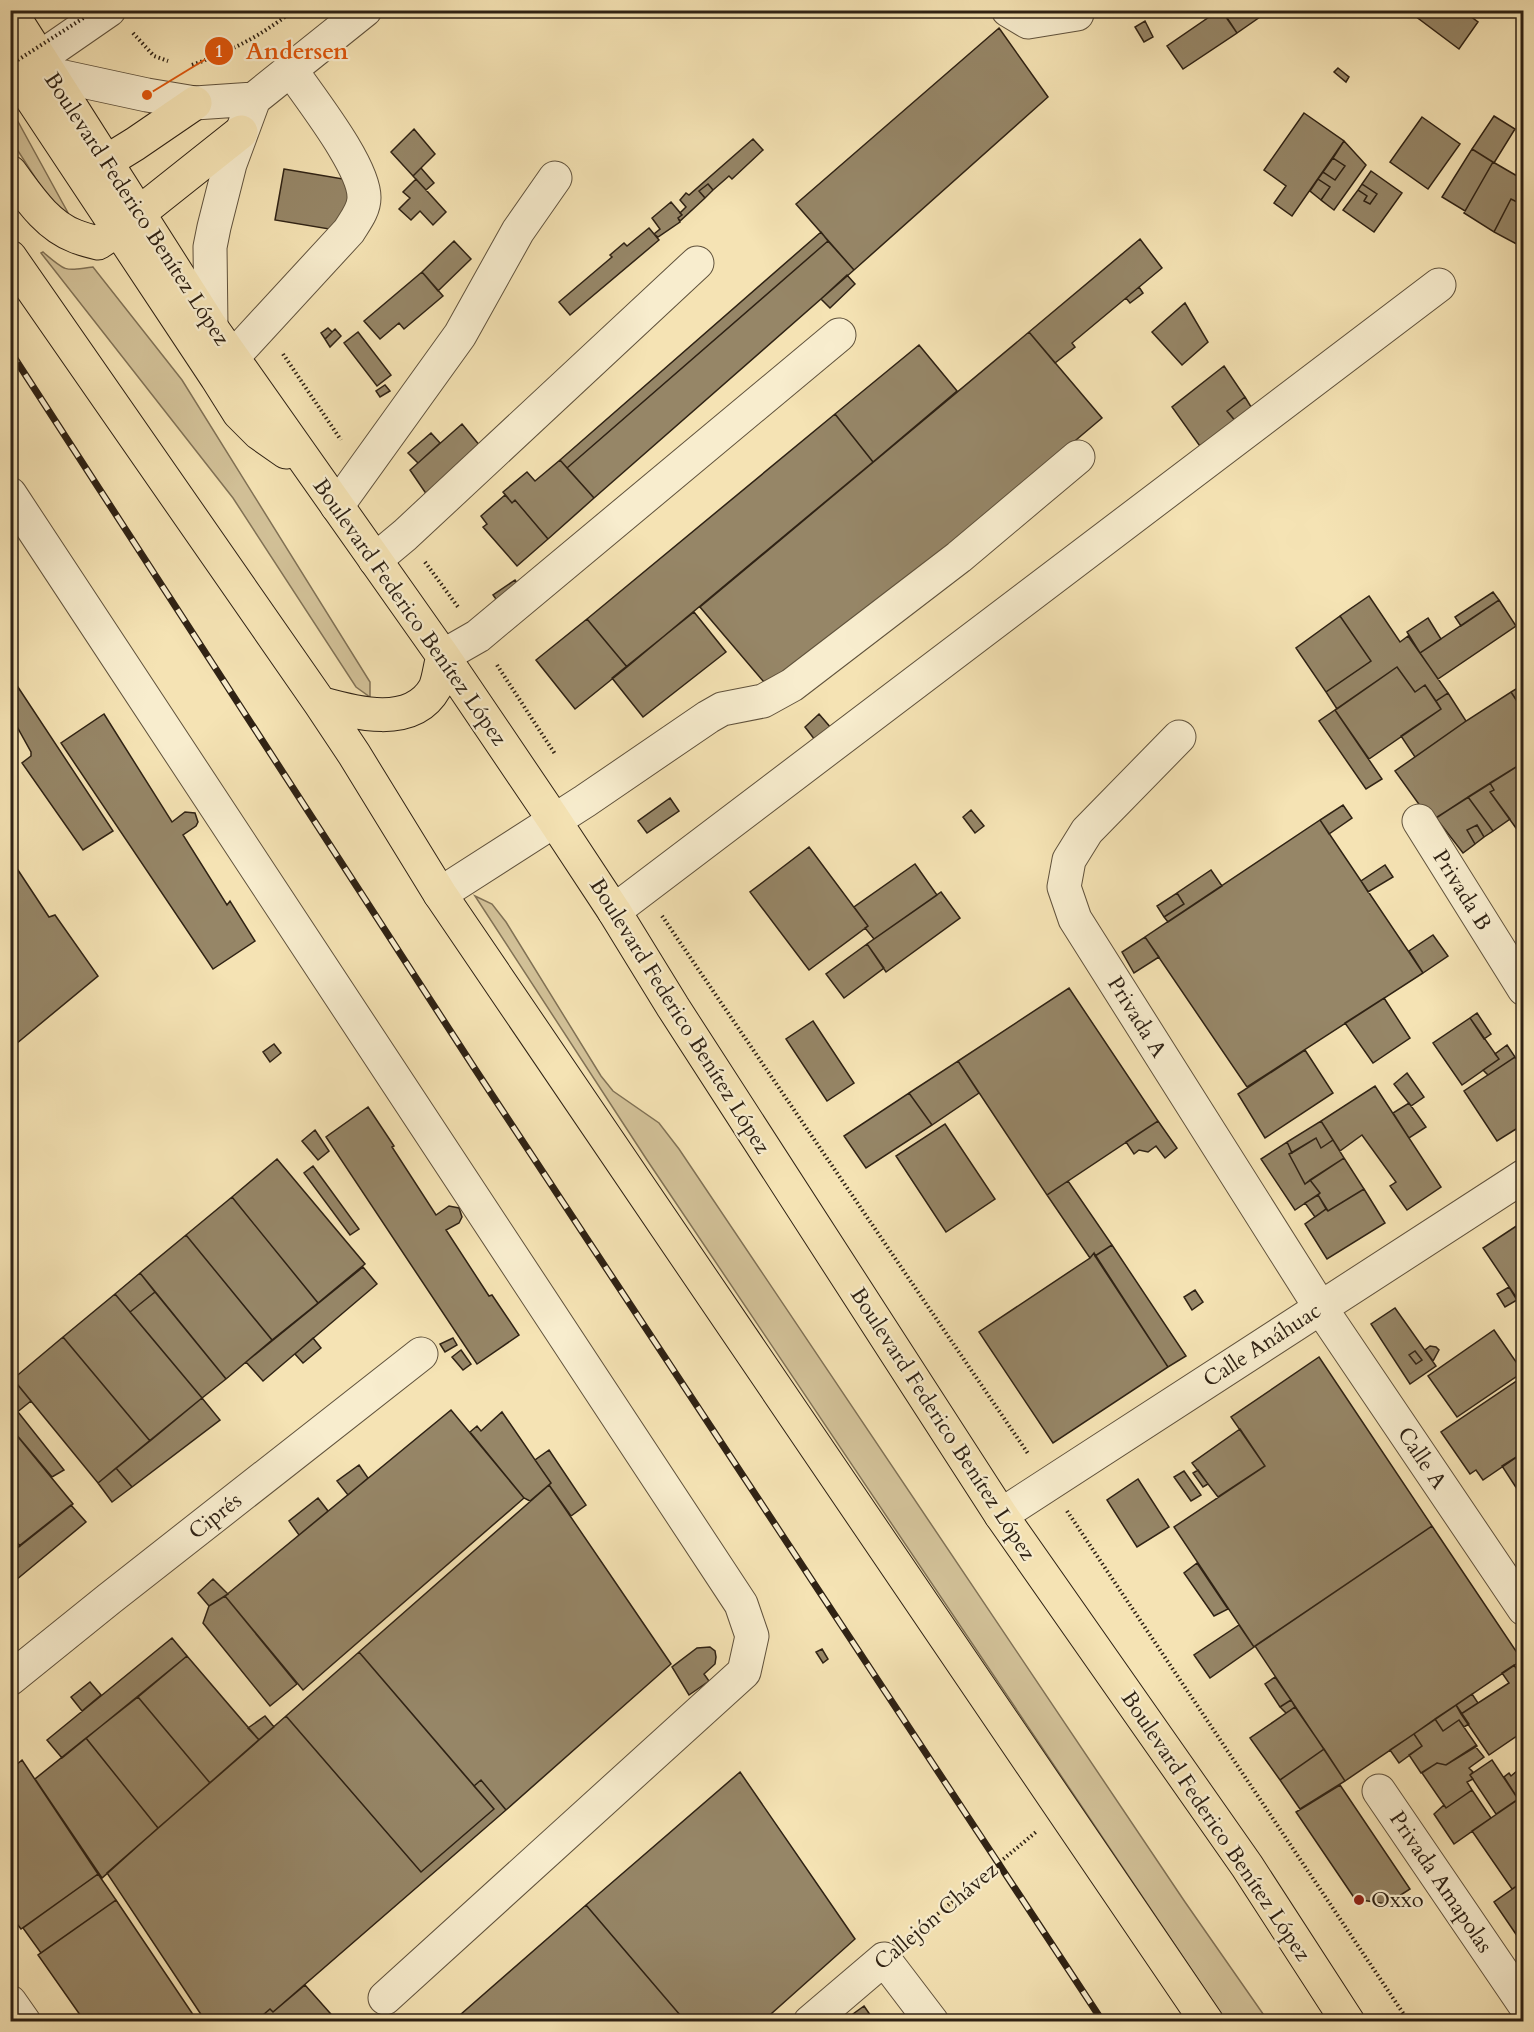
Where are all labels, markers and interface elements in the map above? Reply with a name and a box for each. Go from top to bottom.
callout: Andersen [204,30,360,72]
text: Andersen [246,35,349,68]
text: 1 [214,39,224,64]
street label: Boulevard Federico Benítez López [37,67,237,352]
street label: Boulevard Federico Benítez López [306,472,514,752]
street label: Privada B [1425,844,1499,936]
street label: Boulevard Federico Benítez López [582,872,778,1160]
street label: Privada A [1100,971,1174,1064]
street label: Boulevard Federico Benítez López [843,1282,1043,1567]
street label: Calle Anáhuac [1197,1296,1327,1394]
street label: Calle A [1390,1421,1454,1495]
street label: Ciprés [182,1486,248,1546]
street label: Boulevard Federico Benítez López [1114,1685,1318,1967]
street label: Privada Amapolas [1382,1805,1500,1959]
street label: Callejón Chávez [868,1855,1005,1977]
place label: Oxxo [1371,1885,1424,1915]
marker: Oxxo [1352,1893,1366,1907]

